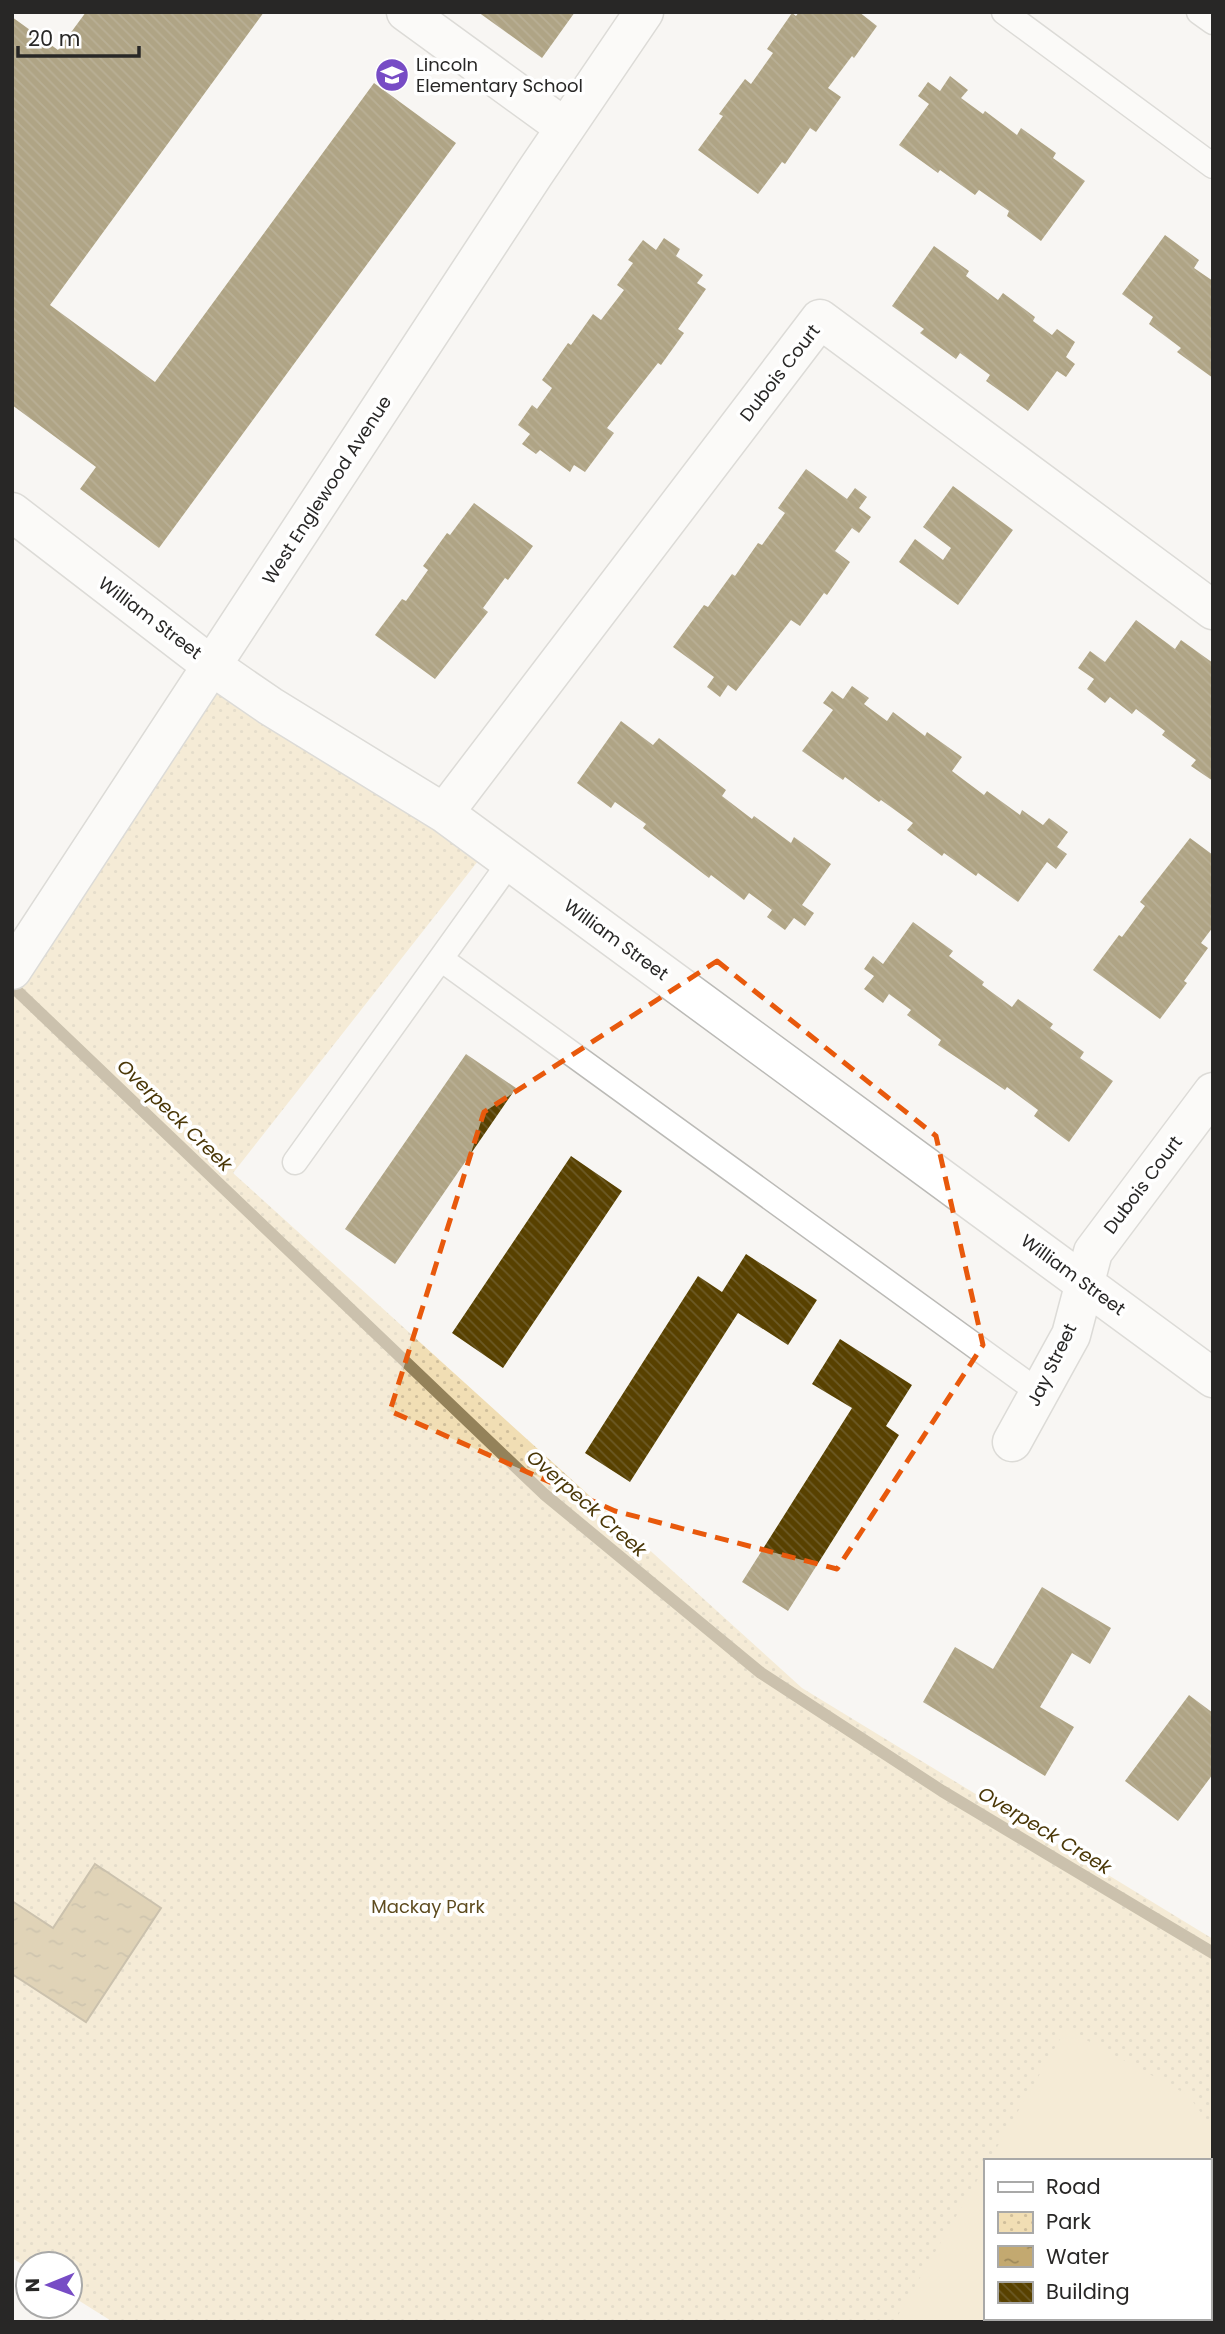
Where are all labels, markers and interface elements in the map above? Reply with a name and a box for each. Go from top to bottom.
scale bar [18,14,138,58]
text: 20 m [28,24,81,53]
place label: Lincoln Elementary School [416,52,583,98]
school or university icon: Lincoln Elementary School [373,56,411,94]
street label: Dubois Court [734,319,825,426]
street label: West Englewood Avenue [256,391,397,589]
street label: William Street [93,570,207,665]
street label: William Street [559,893,674,986]
water label: Overpeck Creek [111,1053,239,1178]
street label: Dubois Court [1097,1131,1188,1239]
street label: William Street [1016,1228,1131,1321]
street label: Jay Street [1021,1319,1082,1410]
water label: Overpeck Creek [521,1444,653,1564]
water label: Overpeck Creek [973,1780,1118,1882]
park label: Mackay Park [371,1894,485,1919]
legend [984,2159,1211,2320]
text: Road [1046,2172,1101,2201]
text: Park [1046,2207,1091,2236]
text: Water [1046,2242,1109,2271]
north arrow [14,2250,84,2320]
text: Building [1046,2277,1130,2306]
text: N [19,2278,46,2293]

